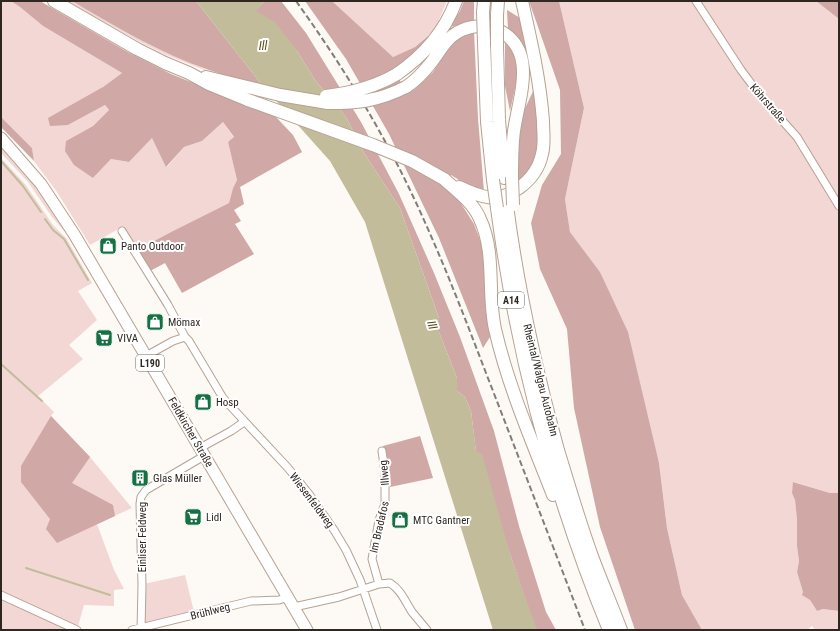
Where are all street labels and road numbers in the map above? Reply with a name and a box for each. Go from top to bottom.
street label: Köhrstraße [747,81,788,126]
road number: A14 [498,292,524,308]
street label: Rheintal/Walgau Autobahn [520,323,561,438]
road number: L190 [136,355,164,371]
street label: Feldkircher Straße [165,395,216,470]
street label: Illweg [377,460,392,486]
street label: Wiesenfeldweg [287,470,337,530]
street label: Im Bradafos [367,500,392,554]
street label: Einliser Feldweg [136,502,149,572]
street label: Brühlweg [189,600,231,623]

